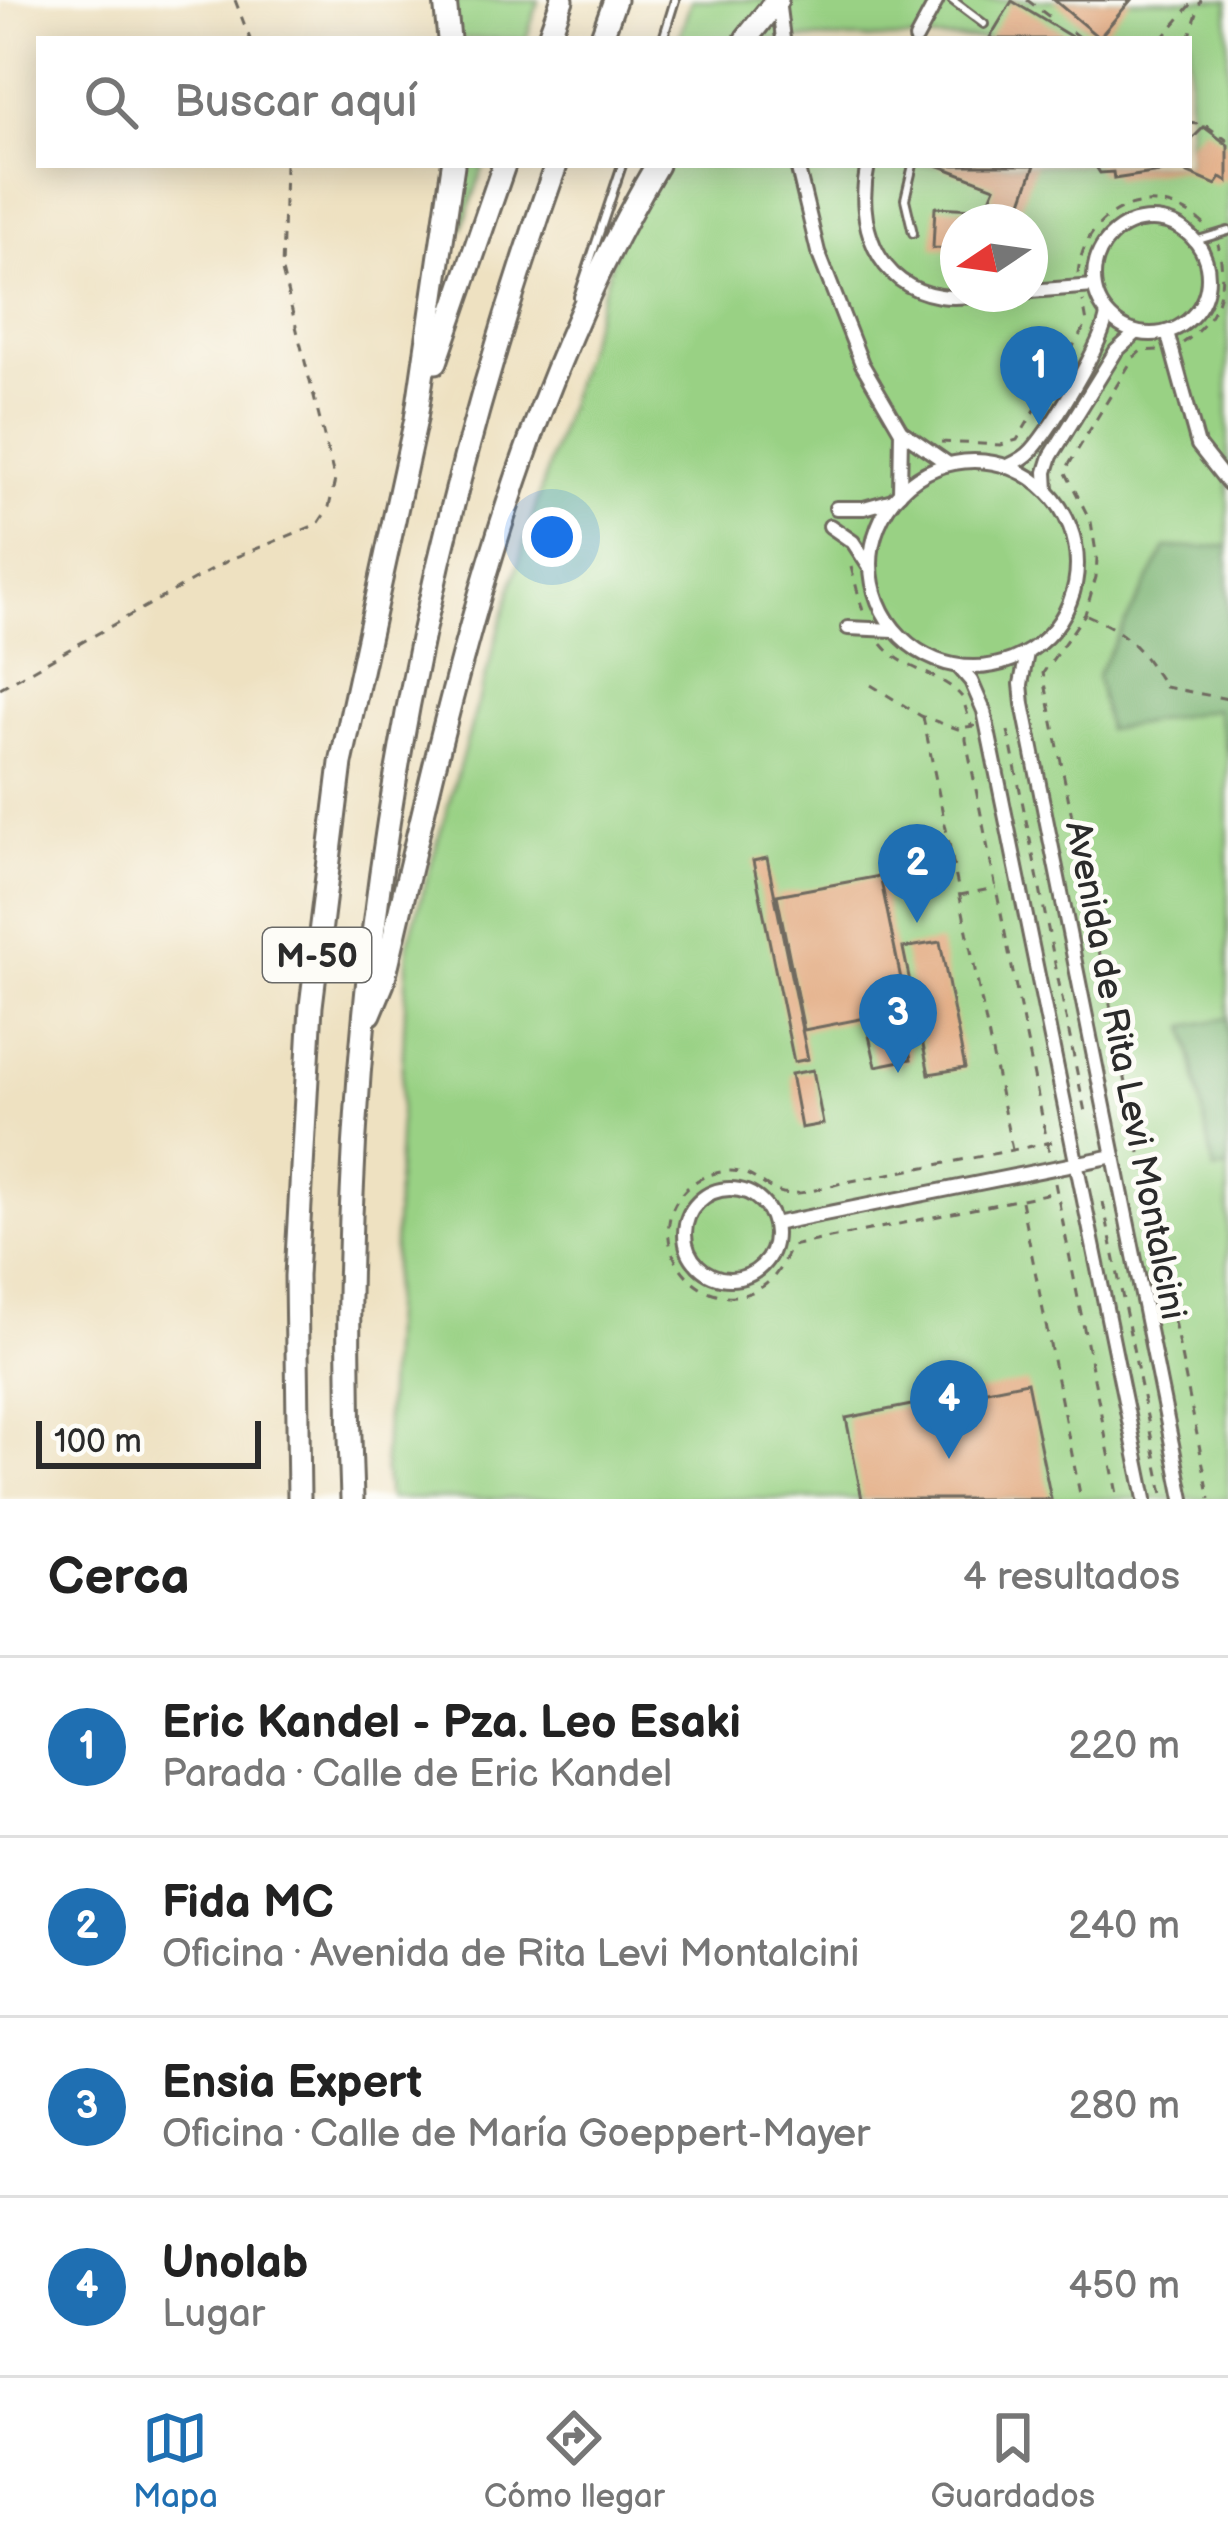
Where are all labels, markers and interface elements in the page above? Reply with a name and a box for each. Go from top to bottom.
search box [36,36,1192,168]
icon: search [78,69,144,135]
text: Buscar aquí [174,75,417,130]
north arrow [940,204,1048,312]
pin: 1 [1000,326,1078,425]
your location [522,507,582,567]
street label: Avenida de Rita Levi Montalcini [1055,818,1194,1323]
pin: 2 [878,824,956,923]
road number: M-50 [263,928,371,982]
pin: 3 [859,974,937,1073]
pin: 4 [910,1360,988,1459]
scale bar [36,1415,261,1468]
text: 100 m [54,1422,142,1462]
text: Cerca [48,1547,190,1608]
text: 4 resultados [963,1554,1180,1601]
text: Eric Kandel - Pza. Leo Esaki [162,1696,741,1751]
text: 1 [79,1723,95,1770]
text: 220 m [1068,1723,1180,1770]
text: Parada · Calle de Eric Kandel [162,1751,672,1798]
text: Fida MC [162,1876,334,1931]
text: 2 [75,1903,99,1950]
text: 240 m [1068,1903,1180,1950]
text: Oficina · Avenida de Rita Levi Montalcini [162,1931,859,1978]
text: Ensia Expert [162,2056,422,2111]
text: 3 [76,2083,98,2130]
text: 280 m [1069,2083,1180,2130]
text: Oficina · Calle de María Goeppert-Mayer [162,2111,870,2158]
text: Unolab [162,2236,308,2291]
text: 4 [76,2263,98,2310]
text: 450 m [1068,2263,1180,2310]
text: Lugar [162,2291,265,2338]
tab: Mapa [133,2405,218,2517]
tab: Cómo llegar [484,2405,665,2517]
tab: Guardados [930,2405,1095,2517]

